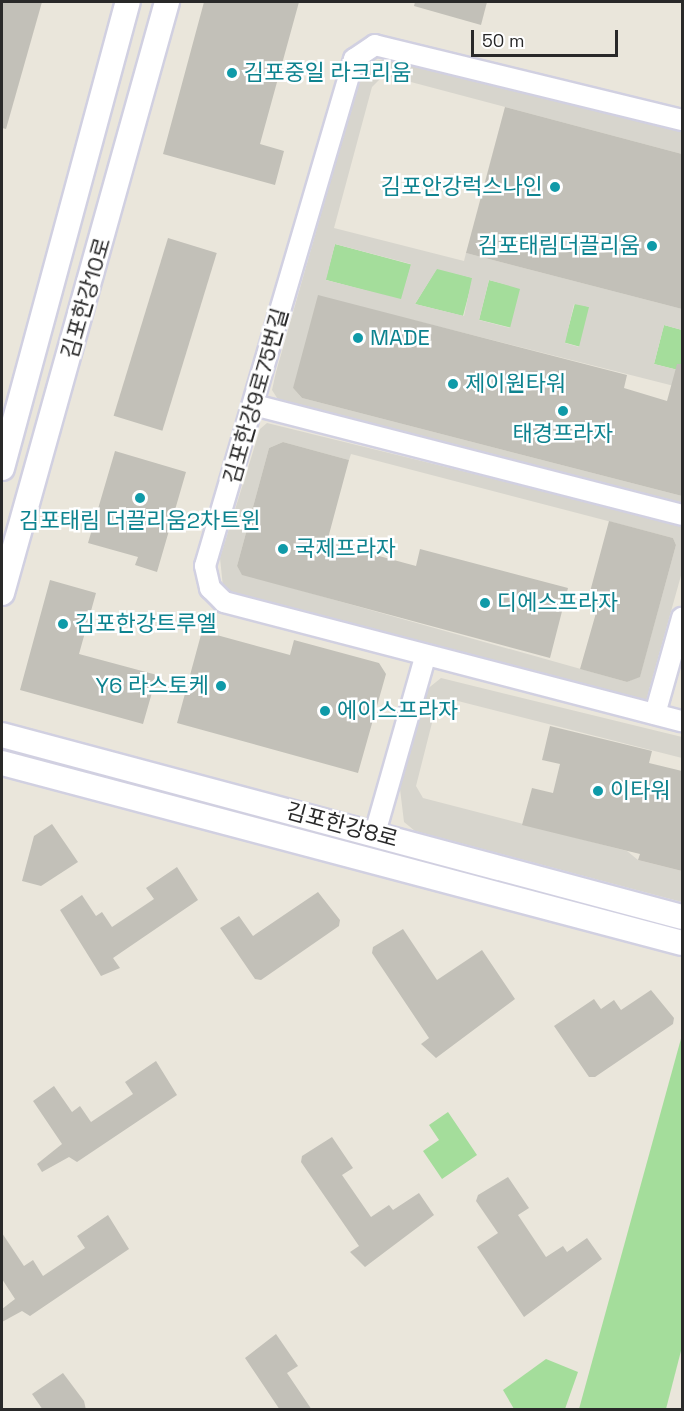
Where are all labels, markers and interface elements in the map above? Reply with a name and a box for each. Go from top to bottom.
scale bar [474,18,621,56]
text: 50 m [482,29,524,52]
place label: 김포중일 라크리움 [244,60,412,86]
marker: 김포중일 라크리움 [225,66,239,80]
place label: 김포안강럭스나인 [381,174,543,200]
marker: 김포안강럭스나인 [548,180,562,194]
place label: 김포태림더끌리움 [478,233,640,259]
street label: 김포한강10로 [56,235,116,361]
marker: 김포태림더끌리움 [645,239,659,253]
street label: 김포한강9로75번길 [218,305,294,487]
place label: MADE [370,325,430,351]
marker: MADE [351,331,365,345]
place label: 제이원타워 [465,371,566,397]
marker: 제이원타워 [446,377,460,391]
marker: 태경프라자 [556,404,570,418]
place label: 태경프라자 [512,421,614,447]
marker: 김포태림 더끌리움2차트윈 [133,491,147,505]
place label: 김포태림 더끌리움2차트윈 [19,508,261,534]
place label: 국제프라자 [295,536,396,562]
marker: 국제프라자 [276,542,290,556]
place label: 디에스프라자 [497,590,618,616]
marker: 디에스프라자 [478,596,492,610]
place label: 김포한강트루엘 [75,611,217,637]
marker: 김포한강트루엘 [56,617,70,631]
place label: Y6 라스토케 [96,673,209,699]
marker: Y6 라스토케 [214,679,228,693]
place label: 에이스프라자 [337,698,458,724]
marker: 에이스프라자 [318,704,332,718]
place label: 이타워 [610,778,671,804]
marker: 이타워 [591,784,605,798]
street label: 김포한강8로 [283,797,401,853]

